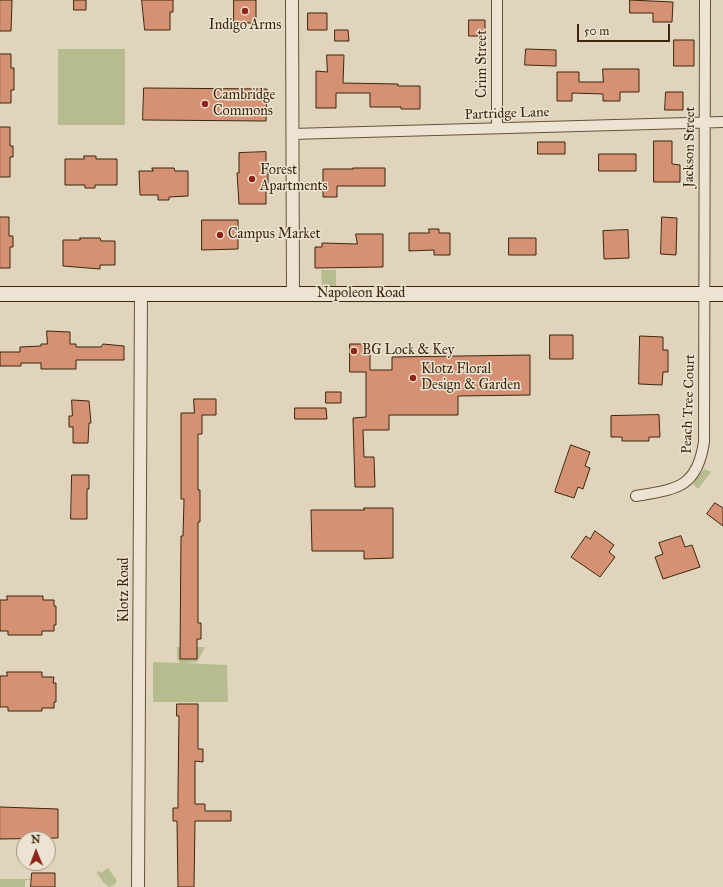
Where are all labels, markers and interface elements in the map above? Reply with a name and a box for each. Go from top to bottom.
marker: Indigo Arms [240,6,250,16]
scale bar [579,16,672,42]
place label: Indigo Arms [209,18,281,34]
text: 50 m [584,24,609,38]
street label: Crim Street [475,30,491,98]
place label: Cambridge Commons [213,88,275,120]
marker: Cambridge Commons [200,99,210,109]
street label: Partridge Lane [464,104,550,124]
street label: Jackson Street [681,106,699,188]
place label: Forest Apartments [260,163,328,196]
marker: Forest Apartments [247,174,257,184]
place label: Campus Market [228,227,320,243]
marker: Campus Market [215,230,225,240]
street label: Napoleon Road [317,286,405,302]
place label: BG Lock & Key [362,343,454,359]
marker: BG Lock & Key [349,346,359,356]
street label: Peach Tree Court [679,354,699,454]
place label: Klotz Floral Design & Garden [421,362,521,394]
marker: Klotz Floral Design & Garden [408,373,418,383]
street label: Klotz Road [117,557,133,623]
north arrow [16,831,56,871]
text: N [31,833,41,846]

